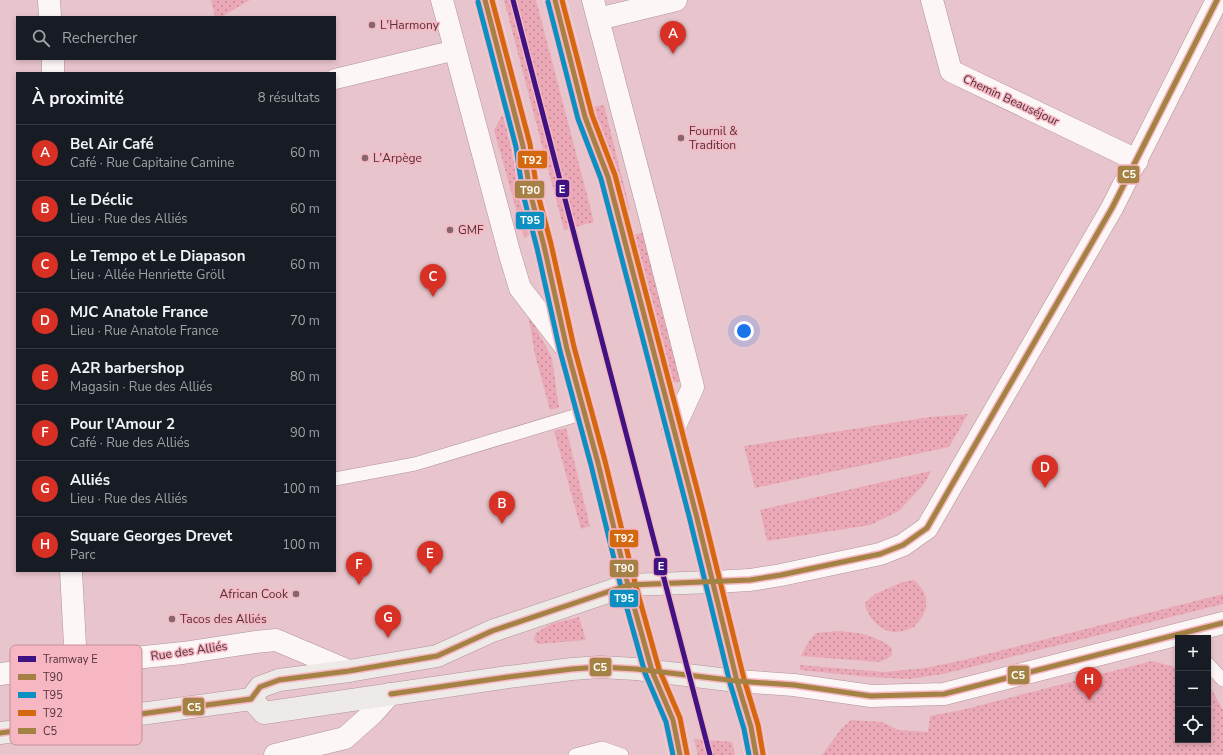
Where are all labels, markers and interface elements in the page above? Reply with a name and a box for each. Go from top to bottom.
search box [16,16,336,60]
place label: L'Harmony [380,17,440,33]
marker: L'Harmony [367,20,377,30]
pin: A [660,21,686,54]
icon: search [30,27,52,49]
text: Rechercher [62,28,137,48]
street label: Chemin Beauséjour [960,71,1062,130]
text: À proximité [32,87,124,110]
text: 8 résultats [258,89,320,107]
place label: Fournil & Tradition [689,123,738,153]
marker: Fournil & Tradition [676,133,686,143]
text: Bel Air Café [70,134,154,154]
text: A [40,144,50,162]
text: 60 m [290,144,320,162]
place label: L'Arpège [373,150,422,166]
line badge: T92 [517,150,548,169]
marker: L'Arpège [360,153,370,163]
text: T92 [522,153,542,168]
text: Café · Rue Capitaine Camine [70,154,234,172]
line badge: C5 [1117,165,1140,184]
text: C5 [1122,167,1136,182]
line badge: E [555,179,570,198]
line badge: T90 [514,180,545,199]
text: E [559,182,565,197]
text: T90 [520,183,540,198]
text: Le Déclic [70,190,133,210]
text: B [41,200,49,218]
text: 60 m [290,200,320,218]
text: Lieu · Rue des Alliés [70,210,188,228]
line badge: T95 [515,211,545,230]
text: T95 [520,213,540,228]
place label: GMF [458,222,484,238]
marker: GMF [445,225,455,235]
text: Le Tempo et Le Diapason [70,246,246,266]
text: C [41,256,49,274]
text: 60 m [290,256,320,274]
pin: C [420,264,446,297]
text: Lieu · Allée Henriette Gröll [70,266,225,284]
text: MJC Anatole France [70,302,208,322]
text: D [40,312,50,330]
text: 70 m [290,312,320,330]
your location [734,321,754,341]
text: Lieu · Rue Anatole France [70,322,218,340]
text: A2R barbershop [70,358,184,378]
text: E [41,368,49,386]
text: 80 m [290,368,320,386]
text: Magasin · Rue des Alliés [70,378,213,396]
text: Pour l'Amour 2 [70,414,175,434]
text: F [41,424,49,442]
text: 90 m [290,424,320,442]
text: Café · Rue des Alliés [70,434,190,452]
pin: D [1032,455,1058,488]
text: Alliés [70,470,110,490]
text: G [40,480,50,498]
text: 100 m [282,480,320,498]
text: Lieu · Rue des Alliés [70,490,188,508]
pin: B [489,491,515,524]
text: Square Georges Drevet [70,526,232,546]
line badge: T92 [609,529,639,548]
text: T92 [614,531,634,546]
text: H [40,536,50,554]
text: 100 m [282,536,320,554]
pin: E [417,541,443,574]
text: Parc [70,546,95,564]
pin: F [346,552,372,585]
line badge: E [653,557,668,576]
line badge: T90 [609,559,639,578]
text: E [658,559,664,574]
text: T90 [614,561,634,576]
place label: African Cook [219,586,289,602]
marker: African Cook [291,589,301,599]
line badge: T95 [609,589,639,608]
text: T95 [614,591,634,606]
pin: G [375,605,401,638]
place label: Tacos des Alliés [180,611,267,627]
marker: Tacos des Alliés [167,614,177,624]
map controls [1175,635,1211,743]
button: + [1175,635,1211,671]
street label: Rue des Alliés [150,638,229,664]
legend [10,645,142,745]
text: Tramway E [43,652,98,667]
line badge: C5 [589,657,612,677]
text: C5 [593,660,607,675]
line badge: C5 [1007,665,1030,685]
pin: H [1076,667,1102,700]
text: C5 [1011,668,1025,683]
text: T90 [43,670,63,685]
button: − [1175,671,1211,707]
text: T95 [43,688,63,703]
line badge: C5 [182,697,205,716]
text: C5 [187,700,201,715]
text: T92 [43,706,63,721]
button: locate [1175,707,1211,743]
text: C5 [43,724,57,739]

